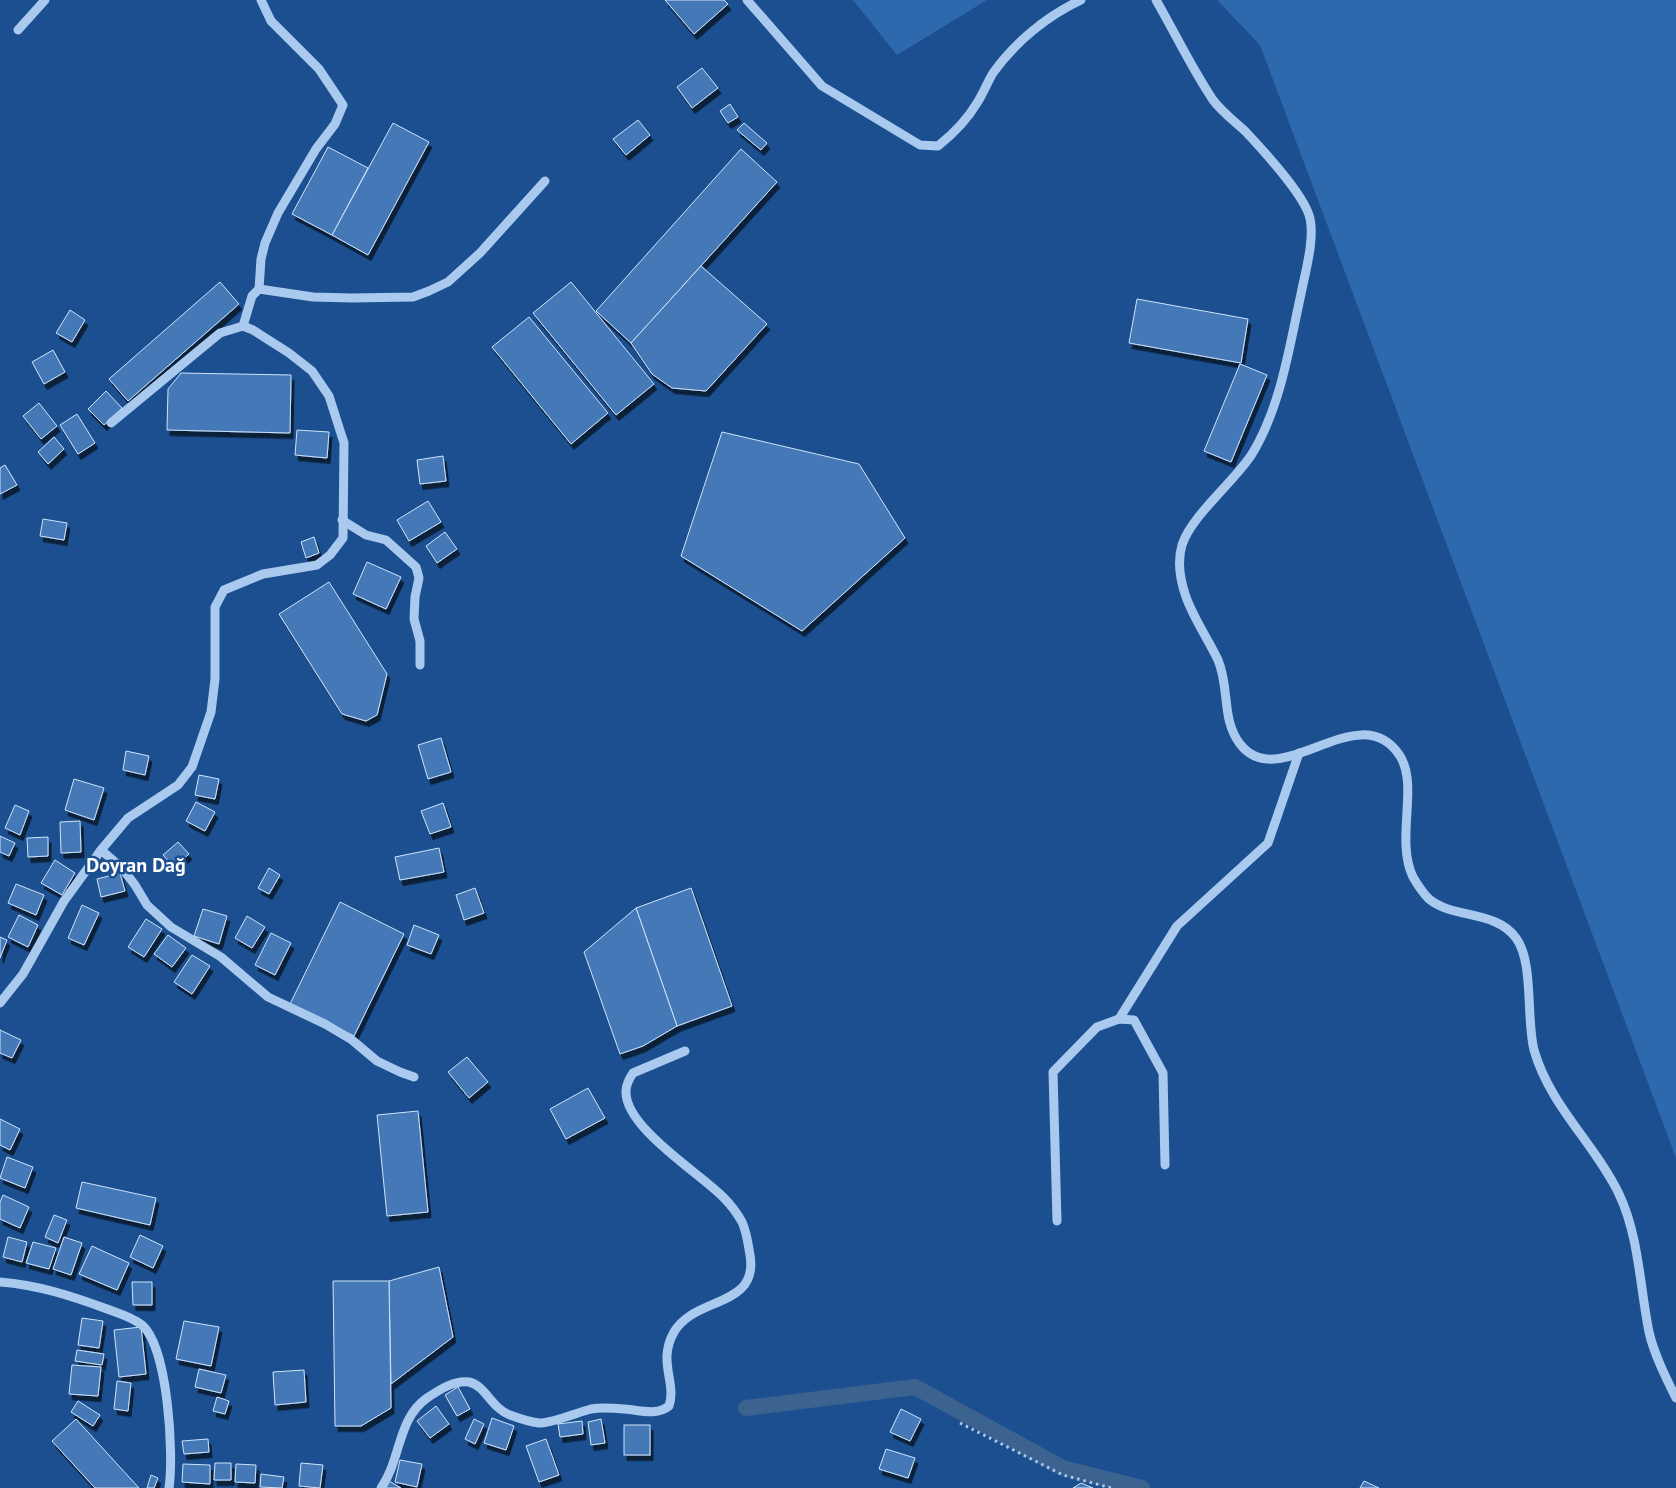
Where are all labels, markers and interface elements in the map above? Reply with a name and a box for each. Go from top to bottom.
district label: Doyran Dağ [86,852,186,878]

